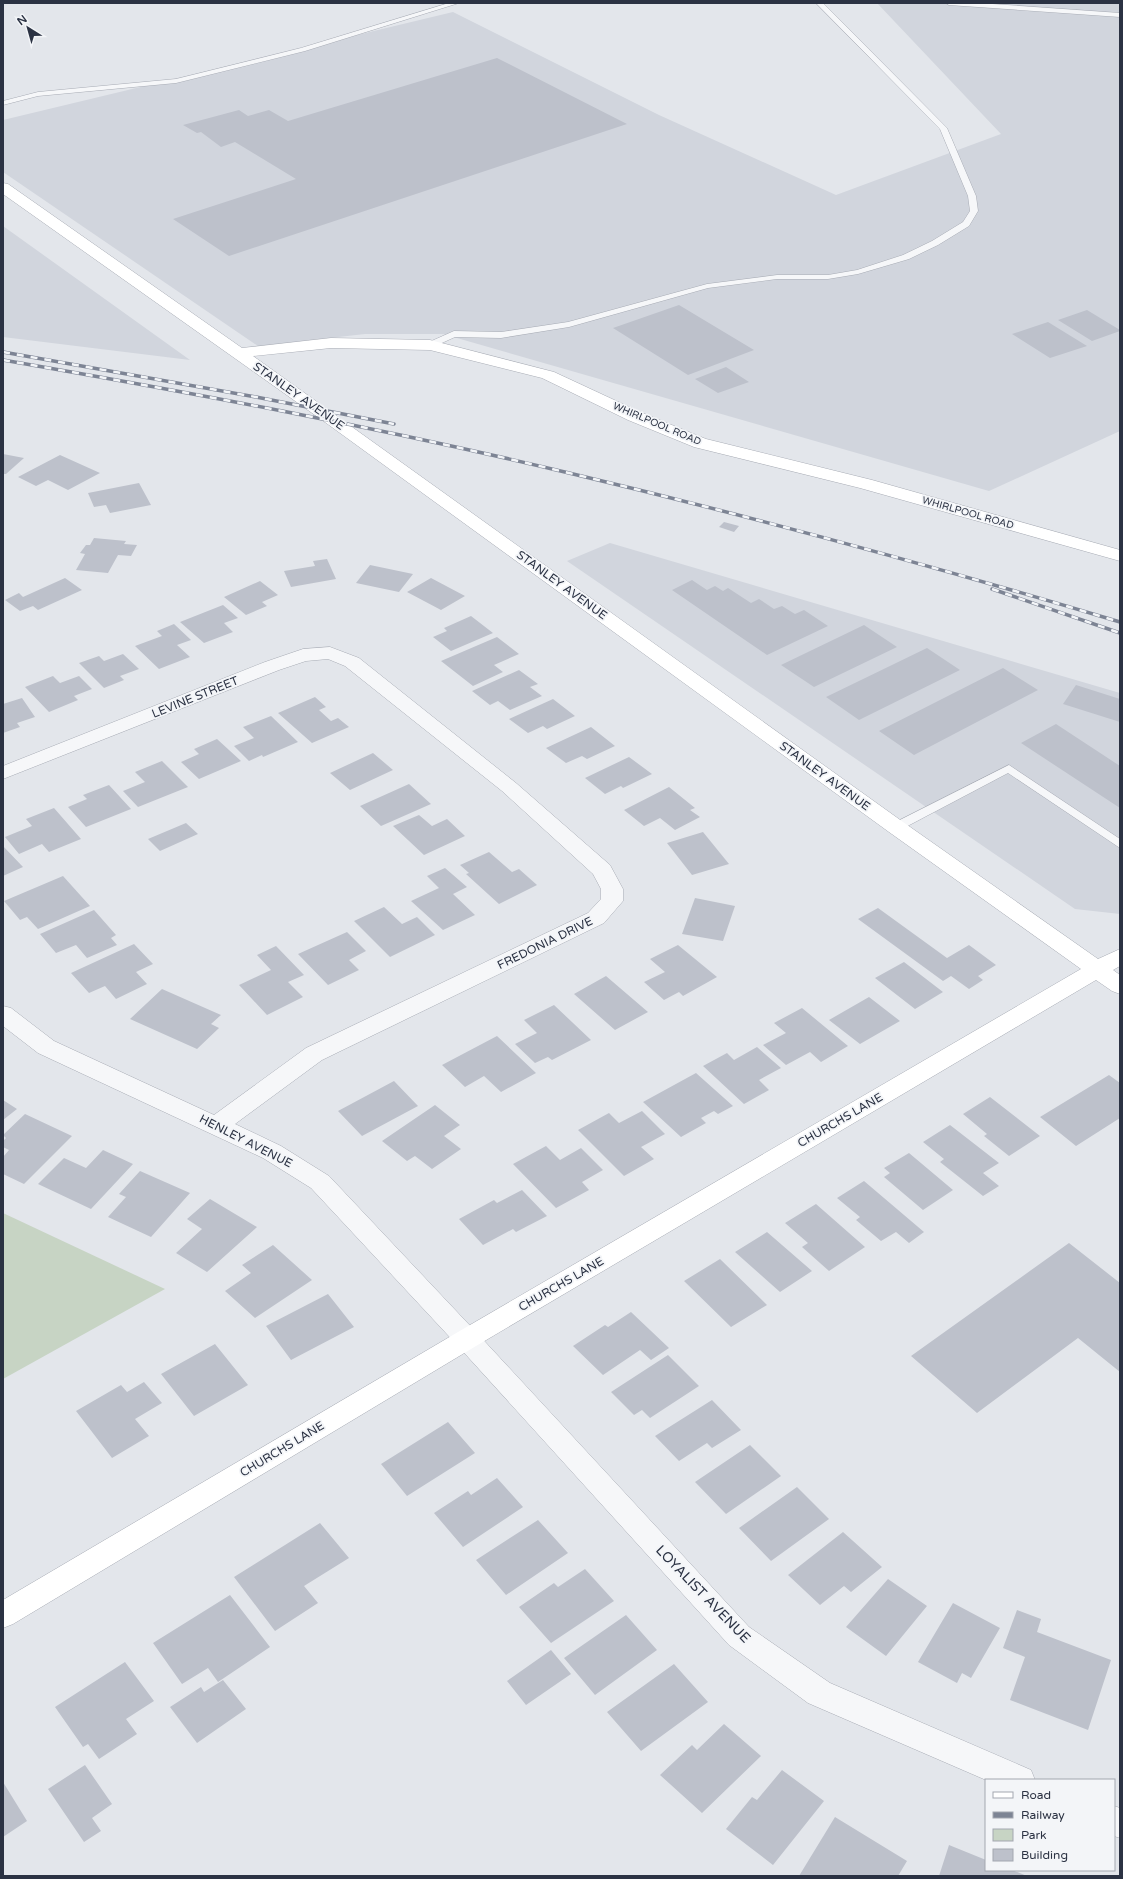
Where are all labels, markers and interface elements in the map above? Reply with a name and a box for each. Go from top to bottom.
north arrow [8,8,48,48]
text: N [15,13,30,28]
street label: STANLEY AVENUE [251,359,348,433]
street label: WHIRLPOOL ROAD [611,400,703,448]
street label: WHIRLPOOL ROAD [921,494,1015,532]
street label: STANLEY AVENUE [514,548,610,623]
street label: LEVINE STREET [150,673,241,721]
street label: STANLEY AVENUE [777,739,873,814]
street label: FREDONIA DRIVE [495,914,595,972]
street label: CHURCHS LANE [795,1090,885,1150]
street label: HENLEY AVENUE [197,1111,295,1171]
street label: CHURCHS LANE [516,1254,606,1314]
street label: CHURCHS LANE [237,1418,327,1480]
street label: LOYALIST AVENUE [652,1542,754,1646]
legend [985,1779,1115,1871]
text: Road [1021,1788,1051,1802]
text: Railway [1021,1808,1065,1822]
text: Park [1021,1828,1047,1842]
text: Building [1021,1848,1068,1862]

